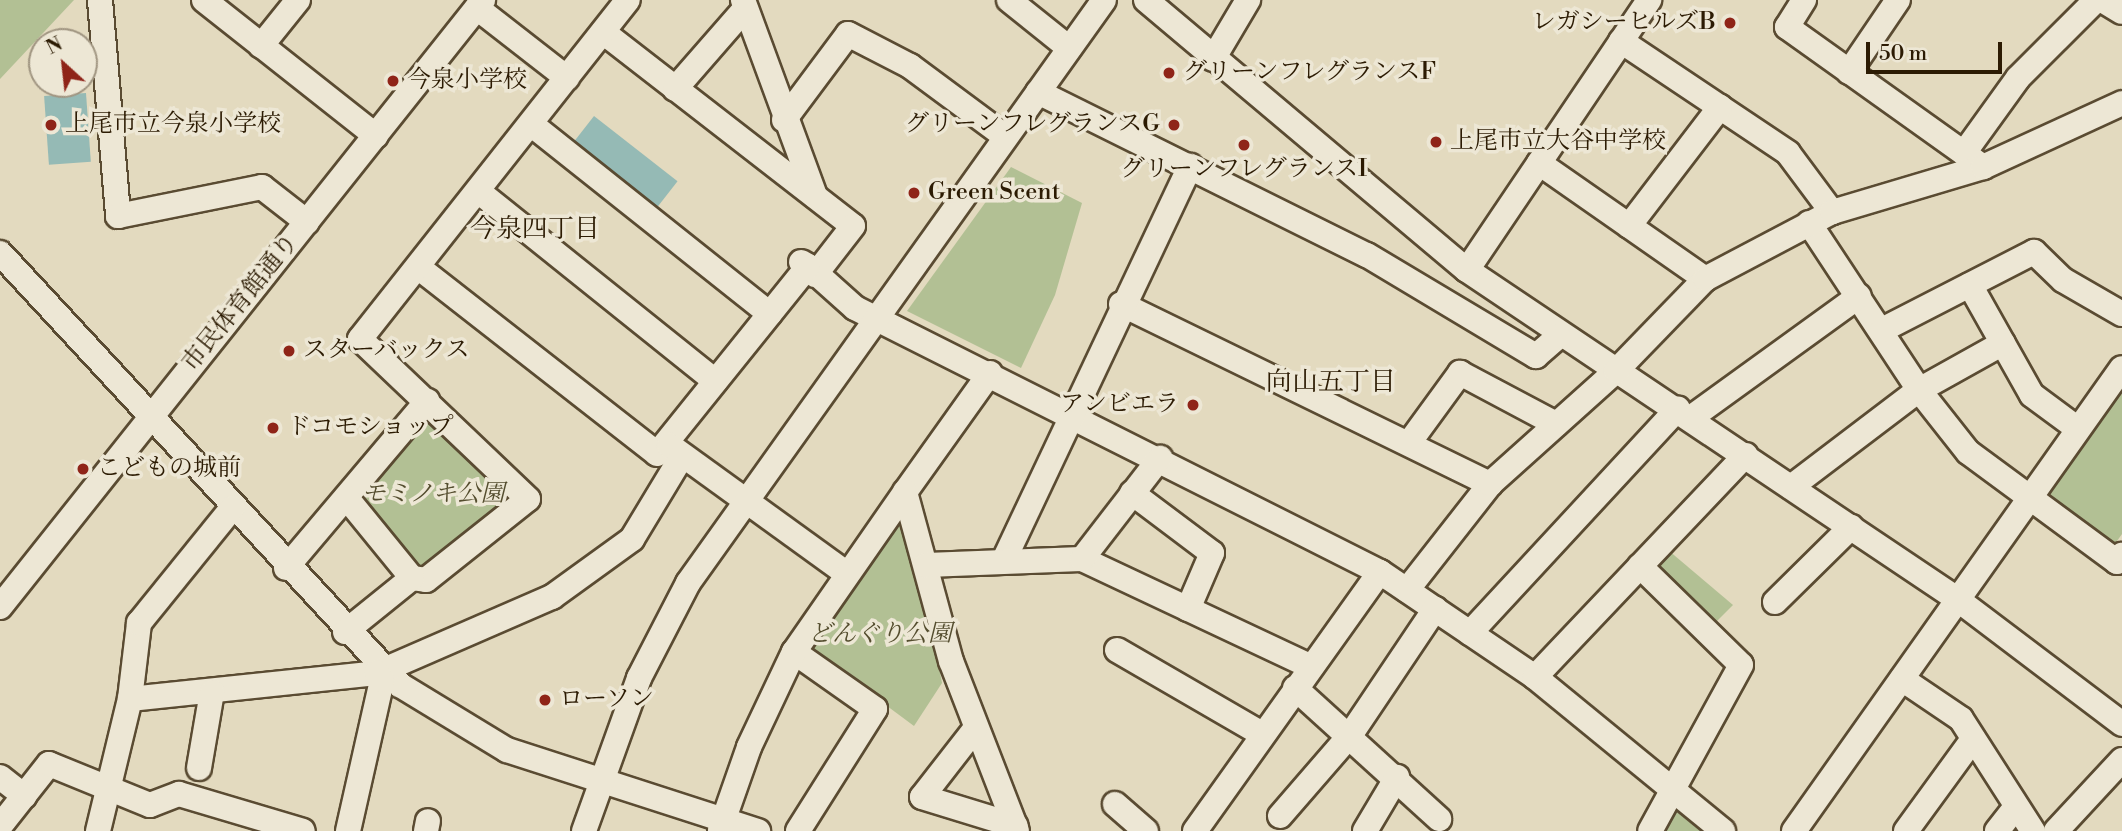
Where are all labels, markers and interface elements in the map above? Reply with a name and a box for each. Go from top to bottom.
place label: レガシーヒルズB [1531,9,1716,37]
marker: レガシーヒルズB [1722,15,1738,31]
north arrow [28,28,98,98]
scale bar [1870,28,2007,72]
text: N [42,32,67,60]
text: 50 m [1879,41,1927,67]
place label: グリーンフレグランスF [1183,59,1439,87]
marker: グリーンフレグランスF [1161,65,1177,81]
place label: 今泉小学校 [407,67,527,95]
marker: 今泉小学校 [385,73,401,89]
place label: 上尾市立今泉小学校 [65,111,281,139]
place label: グリーンフレグランスG [902,111,1160,139]
marker: 上尾市立今泉小学校 [43,117,59,133]
marker: グリーンフレグランスG [1166,117,1182,133]
place label: 上尾市立大谷中学校 [1450,128,1666,156]
marker: 上尾市立大谷中学校 [1428,134,1444,150]
marker: グリーンフレグランスI [1236,137,1252,153]
place label: グリーンフレグランスI [1119,156,1369,184]
place label: Green Scent [928,179,1060,207]
marker: Green Scent [906,185,922,201]
district label: 今泉四丁目 [470,214,600,246]
street label: 市民体育館通り [177,229,305,377]
place label: スターバックス [303,337,471,365]
marker: スターバックス [281,343,297,359]
district label: 向山五丁目 [1266,367,1396,399]
place label: アンビエラ [1059,391,1179,419]
marker: アンビエラ [1185,397,1201,413]
place label: ドコモショップ [287,414,455,442]
marker: ドコモショップ [265,420,281,436]
place label: こどもの城前 [97,455,241,483]
marker: こどもの城前 [75,461,91,477]
park label: モミノキ公園 [361,481,505,509]
park label: どんぐり公園 [808,621,952,649]
place label: ローソン [559,686,655,714]
marker: ローソン [537,692,553,708]

